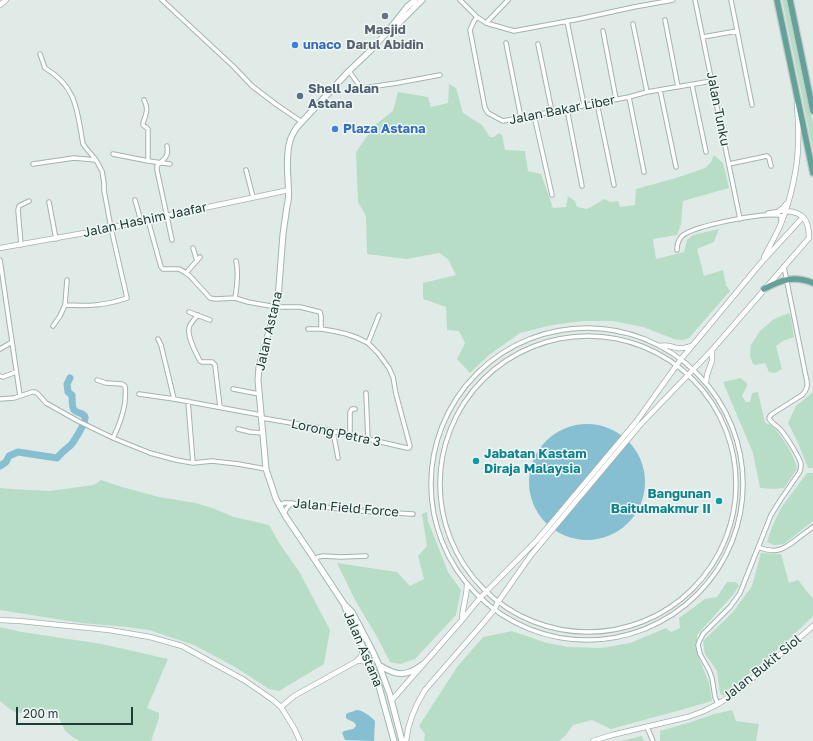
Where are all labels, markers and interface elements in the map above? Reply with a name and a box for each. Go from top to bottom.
marker: Masjid Darul Abidin [380,11,390,21]
place label: Masjid Darul Abidin [346,22,424,53]
place label: unaco [303,37,341,53]
marker: unaco [290,40,300,50]
street label: Jalan Tunku [703,71,733,147]
place label: Shell Jalan Astana [308,81,379,112]
marker: Shell Jalan Astana [295,91,305,101]
street label: Jalan Bakar Liber [508,92,616,128]
place label: Plaza Astana [343,121,426,137]
marker: Plaza Astana [330,124,340,134]
street label: Jalan Hashim Jaafar [82,199,208,241]
street label: Jalan Astana [252,290,286,372]
street label: Lorong Petra 3 [290,416,382,450]
place label: Jabatan Kastam Diraja Malaysia [484,446,587,477]
marker: Jabatan Kastam Diraja Malaysia [471,456,481,466]
place label: Bangunan Baitulmakmur II [611,486,711,517]
street label: Jalan Field Force [292,496,400,520]
marker: Bangunan Baitulmakmur II [714,496,724,506]
street label: Jalan Astana [340,609,386,689]
street label: Jalan Bukit Siol [719,631,805,705]
scale bar [18,699,135,725]
text: 200 m [23,706,58,721]

